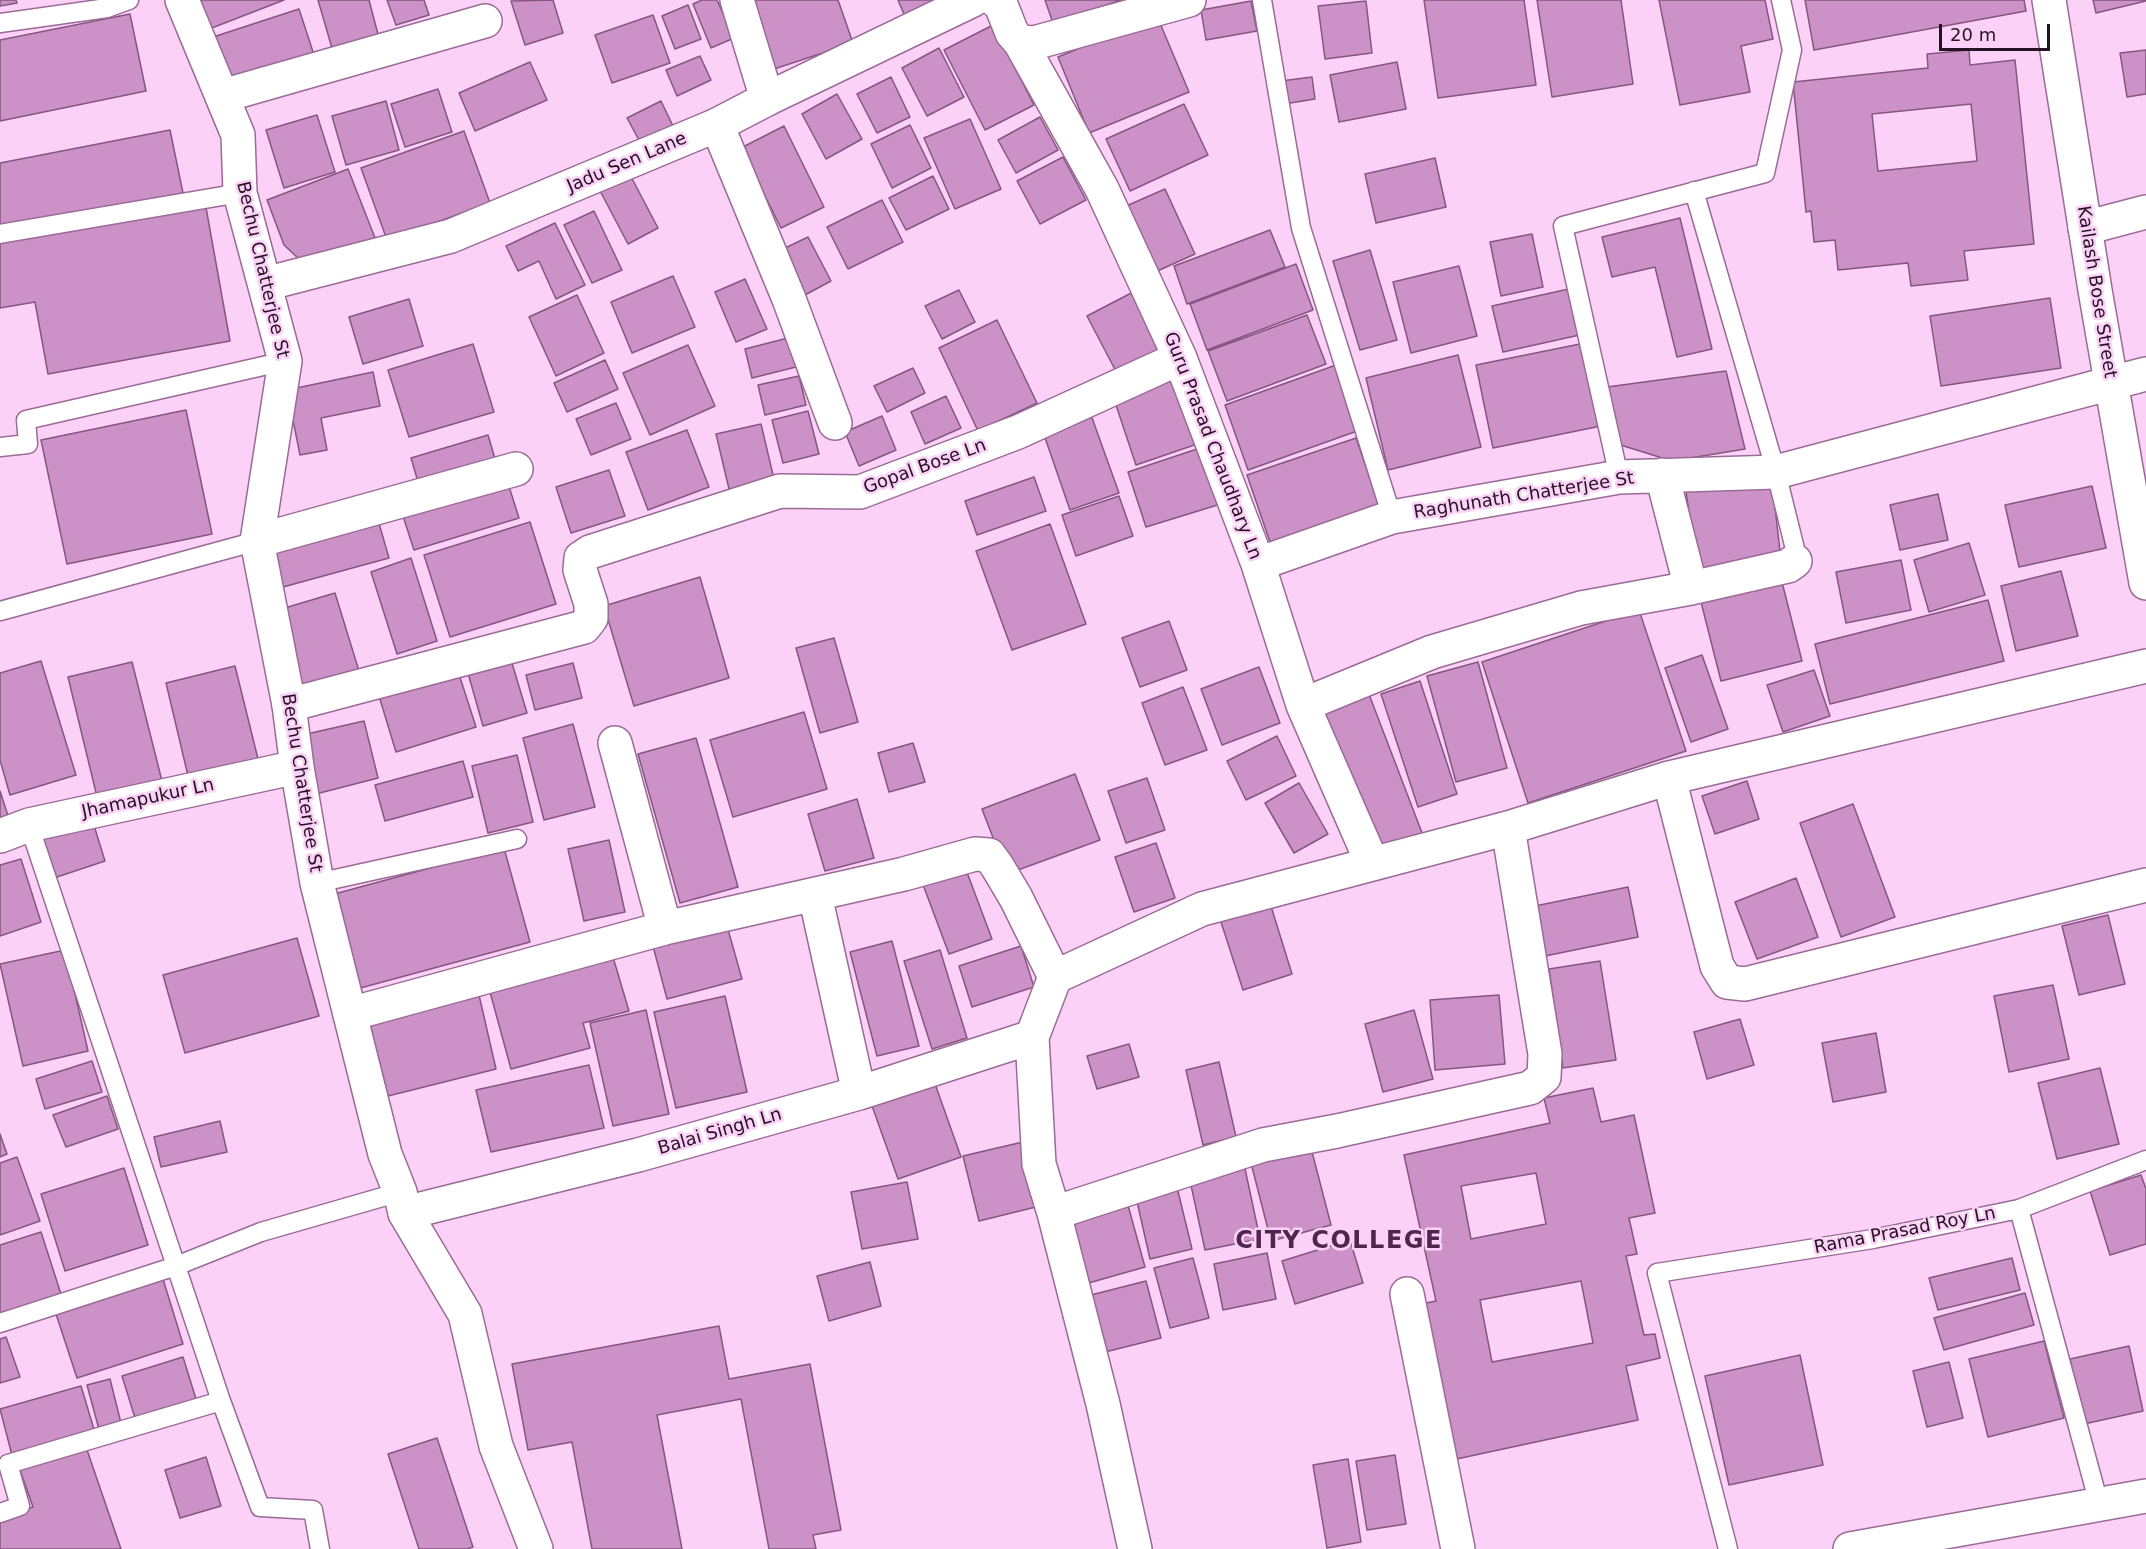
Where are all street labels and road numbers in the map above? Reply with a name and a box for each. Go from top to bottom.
street label: Jadu Sen Lane [564,128,690,198]
street label: Bechu Chatterjee St [231,179,293,361]
street label: Kailash Bose Street [2072,204,2120,380]
street label: Guru Prasad Chaudhary Ln [1159,329,1265,563]
street label: Gopal Bose Ln [861,435,989,499]
street label: Raghunath Chatterjee St [1412,468,1636,524]
street label: Bechu Chatterjee St [276,692,326,874]
street label: Jhamapukur Ln [80,774,216,824]
street label: Balai Singh Ln [656,1104,784,1160]
street label: Rama Prasad Roy Ln [1812,1203,1998,1259]

